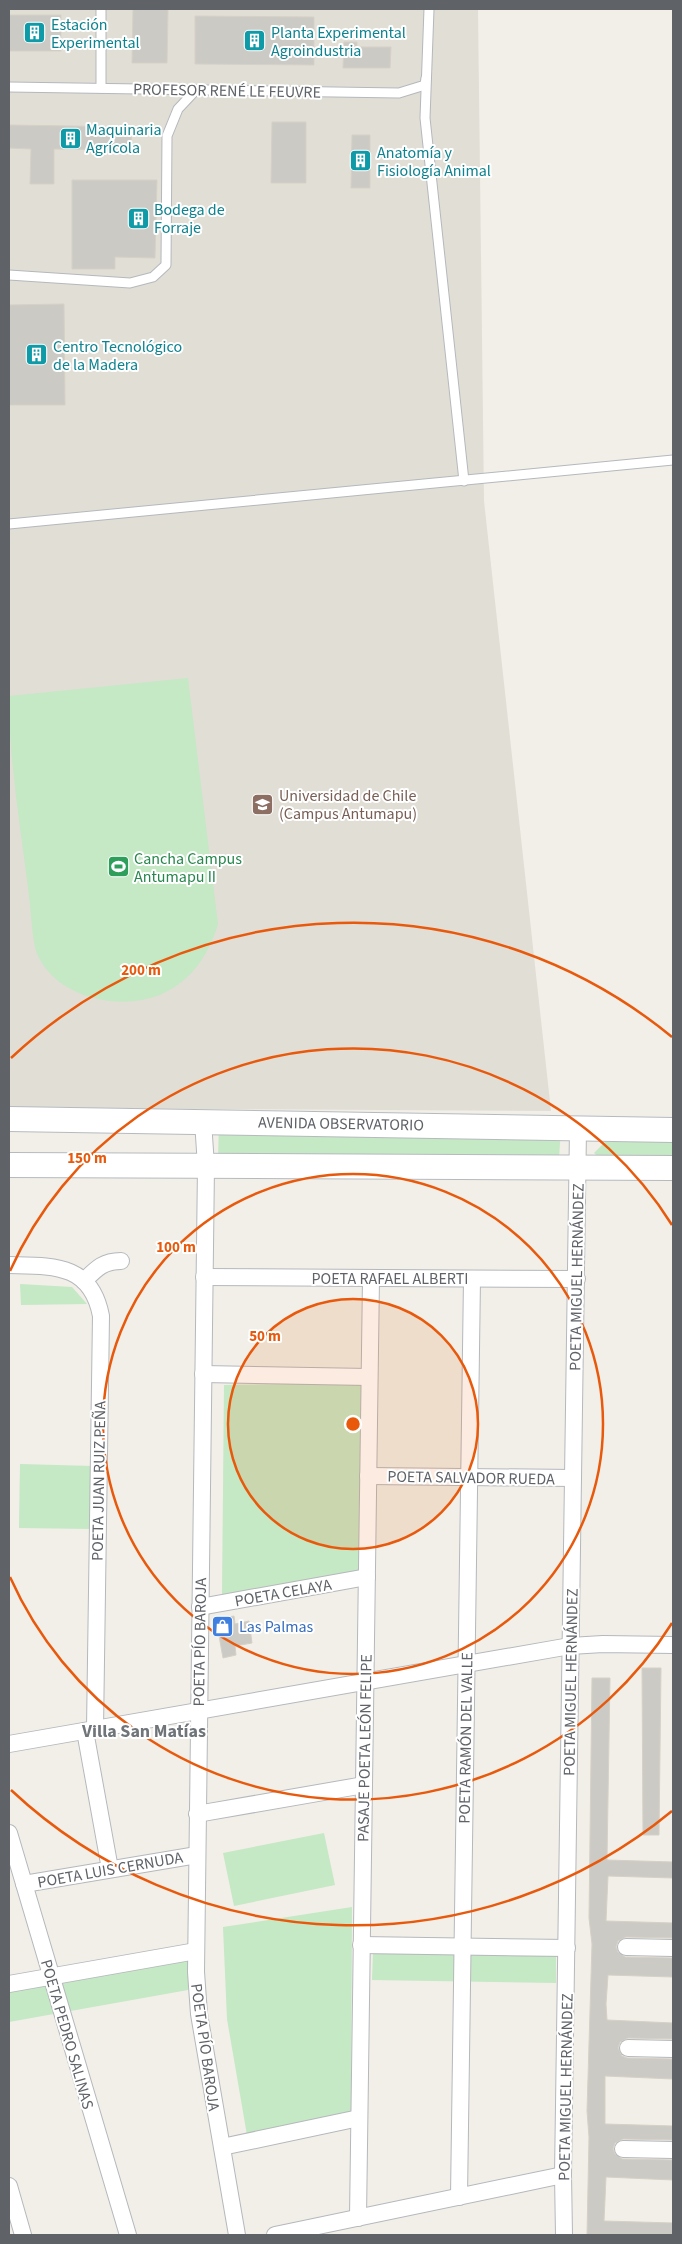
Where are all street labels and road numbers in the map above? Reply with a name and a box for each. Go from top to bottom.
street label: PROFESOR RENÉ LE FEUVRE [133,78,321,104]
street label: AVENIDA OBSERVATORIO [258,1112,424,1136]
street label: POETA MIGUEL HERNÁNDEZ [564,1183,590,1371]
street label: POETA RAFAEL ALBERTI [311,1268,469,1290]
street label: POETA JUAN RUIZ PEÑA [87,1401,111,1561]
street label: POETA SALVADOR RUEDA [387,1466,555,1490]
street label: POETA CELAYA [233,1574,334,1612]
street label: POETA PÍO BAROJA [188,1577,212,1706]
street label: POETA MIGUEL HERNÁNDEZ [558,1588,584,1776]
street label: POETA RAMÓN DEL VALLE [454,1652,478,1824]
street label: PASAJE POETA LEÓN FELIPE [352,1654,378,1842]
street label: POETA LUIS CERNUDA [36,1846,185,1894]
street label: POETA PEDRO SALINAS [35,1957,99,2112]
street label: POETA PÍO BAROJA [185,1982,225,2113]
street label: POETA MIGUEL HERNÁNDEZ [553,1993,579,2181]

